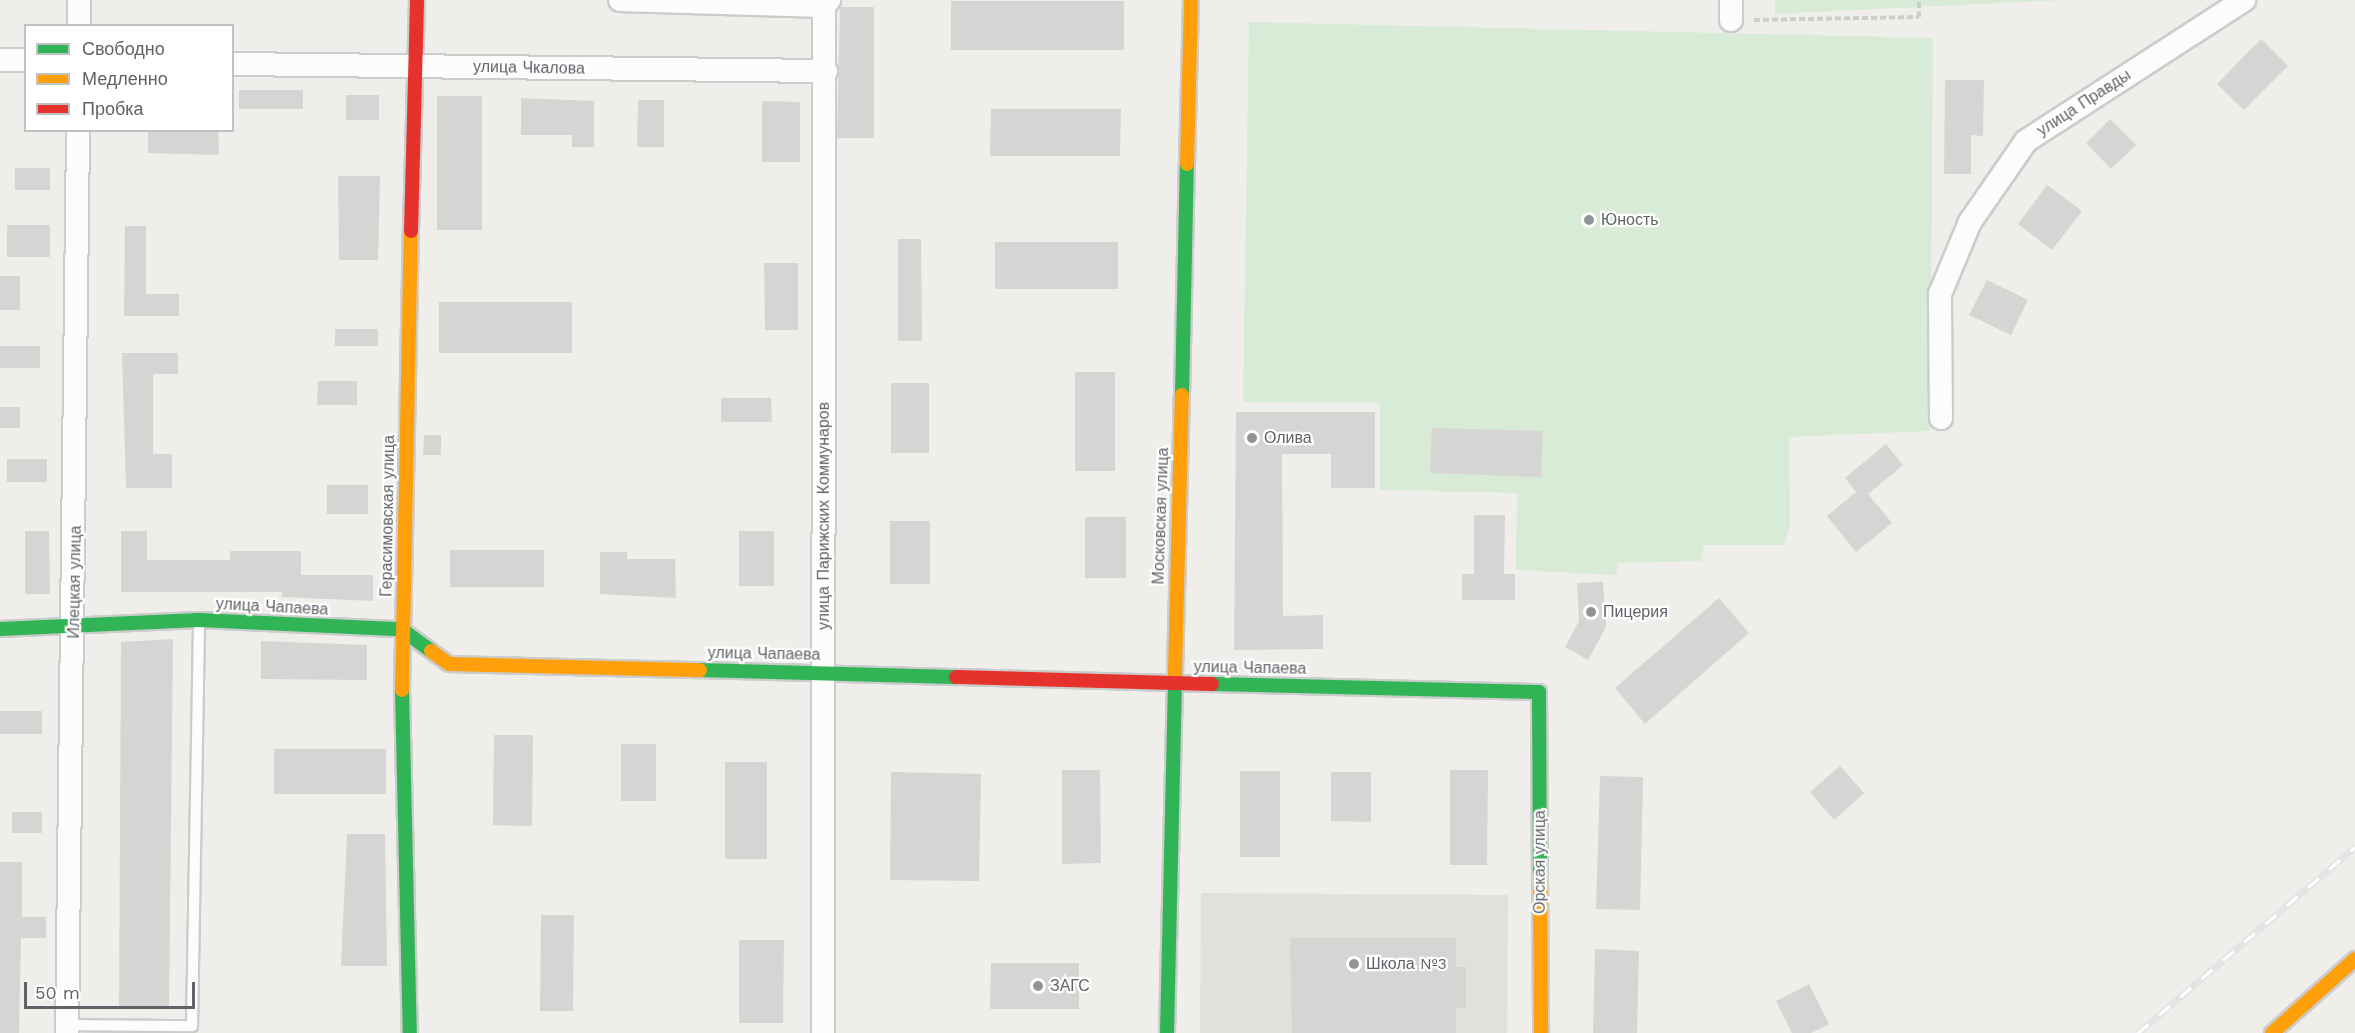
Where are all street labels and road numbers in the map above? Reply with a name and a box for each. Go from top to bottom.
street label: улица Чкалова [473,57,585,79]
street label: улица Правды [2034,66,2134,140]
street label: улица Парижских Коммунаров [814,402,834,630]
street label: Герасимовская улица [377,435,399,597]
street label: Московская улица [1149,447,1173,585]
street label: Илецкая улица [64,525,86,639]
street label: улица Чапаева [215,594,329,620]
street label: улица Чапаева [707,643,821,665]
street label: улица Чапаева [1193,657,1307,679]
street label: Орская улица [1530,810,1550,914]

